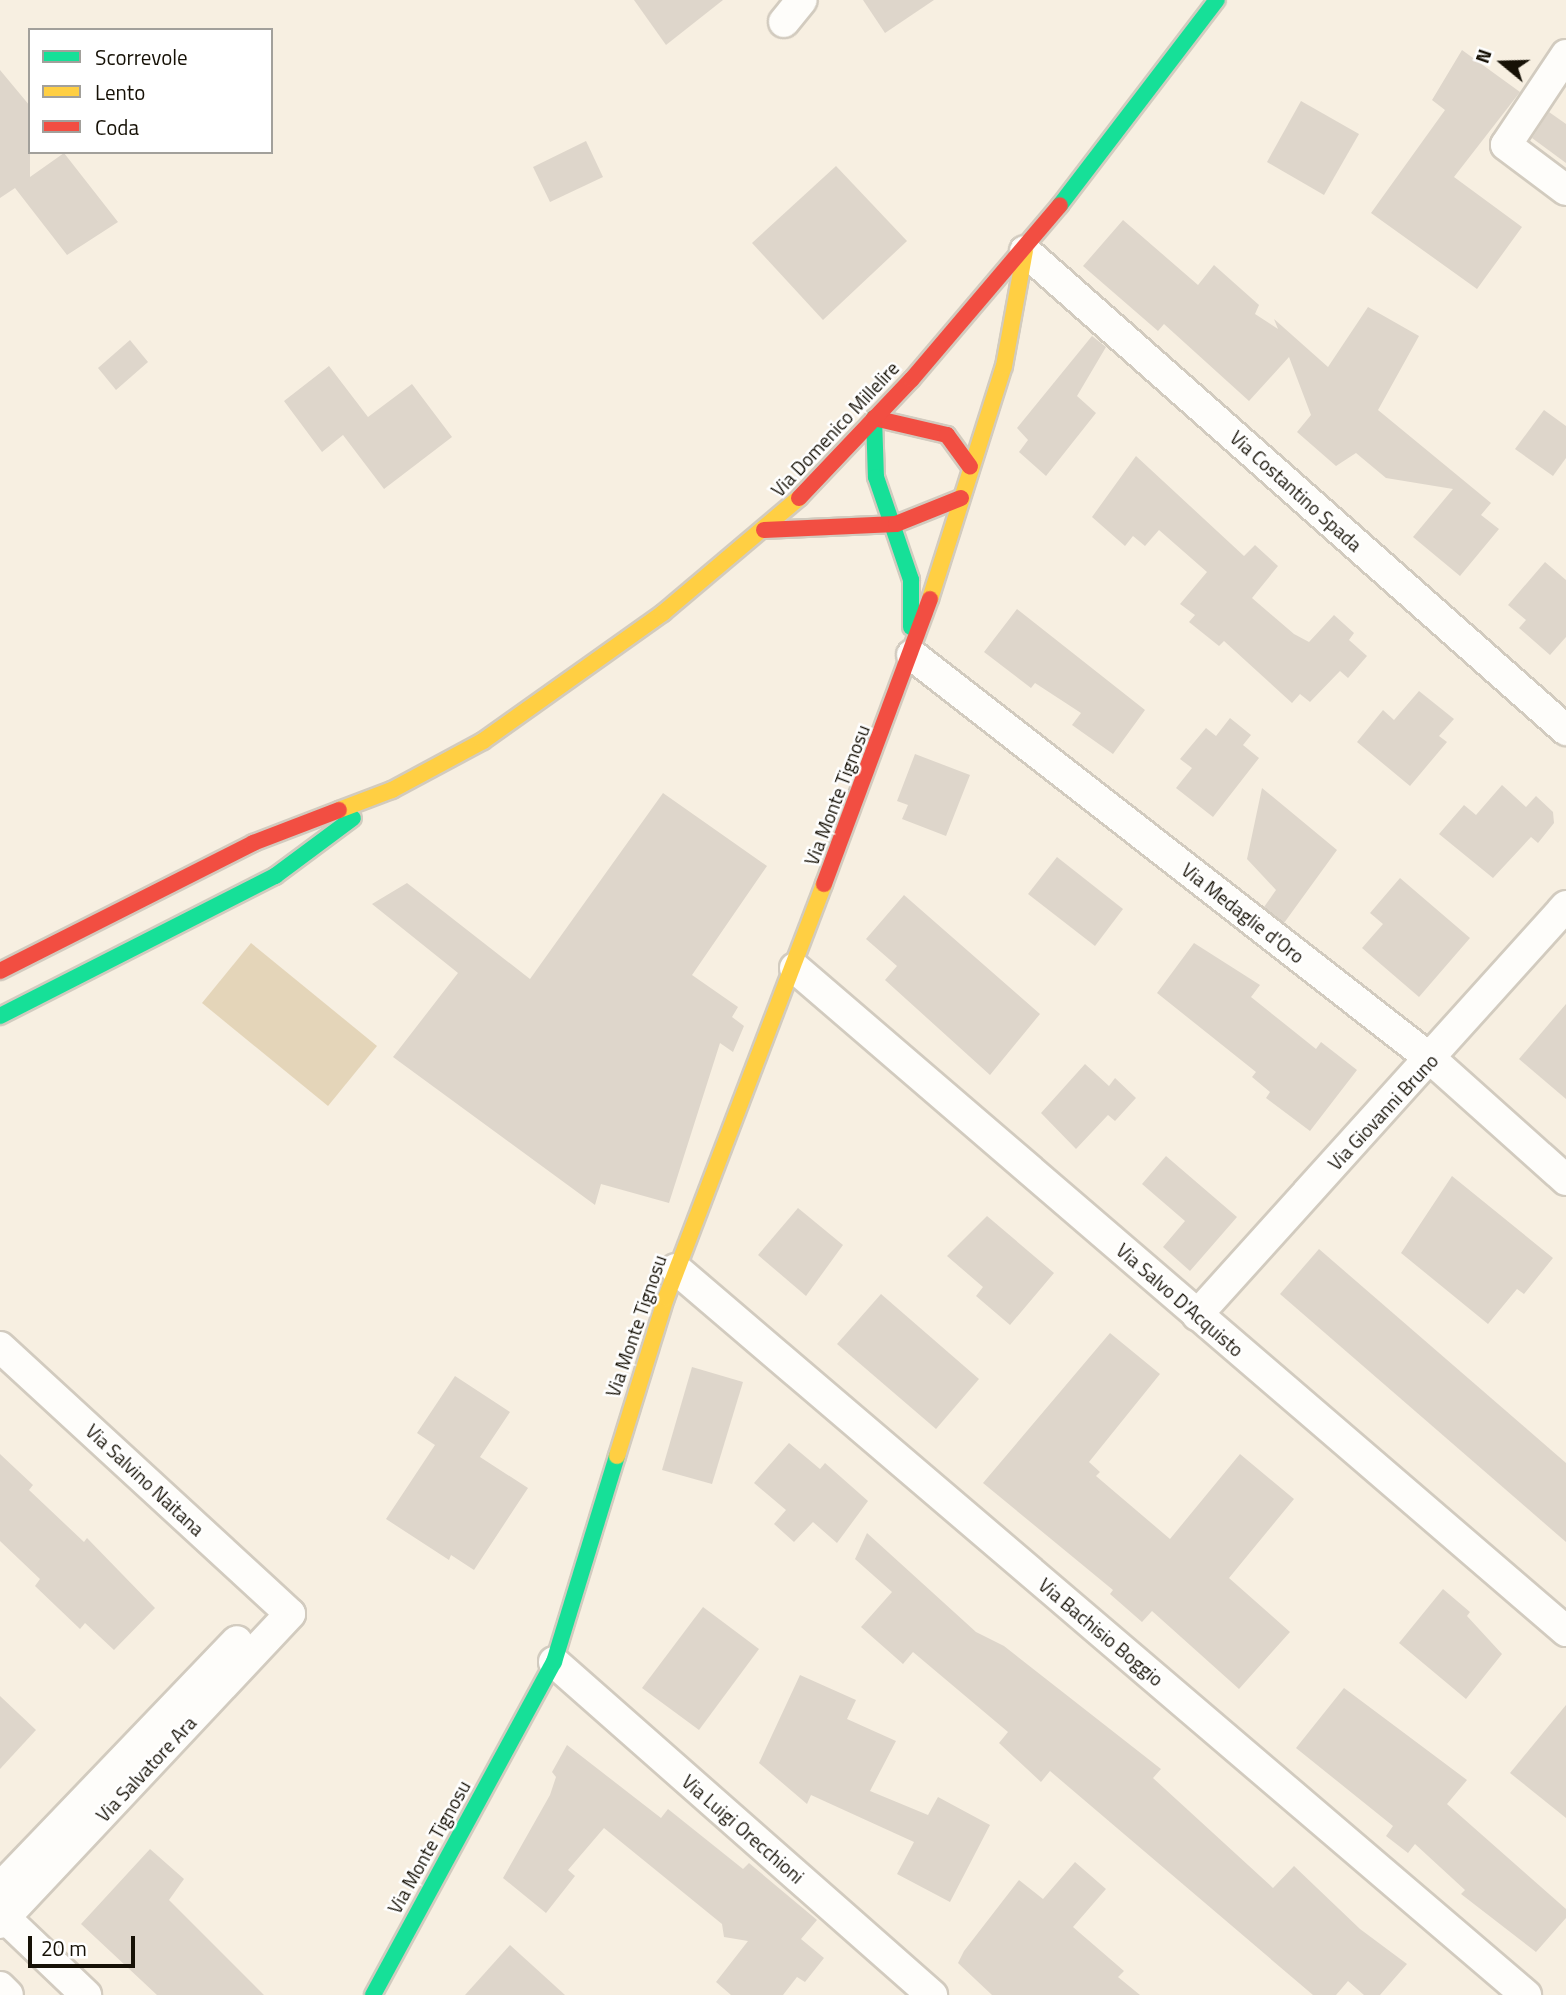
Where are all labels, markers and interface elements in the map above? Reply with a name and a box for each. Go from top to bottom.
legend [28,28,273,154]
north arrow [1468,28,1538,98]
text: Scorrevole [95,41,188,73]
text: N [1467,45,1499,67]
text: Lento [95,76,145,108]
text: Coda [95,111,139,143]
street label: Via Domenico Millelire [766,357,904,501]
street label: Via Costantino Spada [1226,426,1366,556]
street label: Via Monte Tignosu [800,722,874,868]
street label: Via Medaglie d'Oro [1177,858,1309,968]
street label: Via Giovanni Bruno [1323,1049,1443,1175]
street label: Via Salvo D'Acquisto [1112,1239,1248,1361]
street label: Via Monte Tignosu [601,1252,671,1400]
street label: Via Salvino Naitana [81,1419,209,1541]
street label: Via Bachisio Boggio [1034,1573,1168,1691]
street label: Via Salvatore Ara [91,1712,201,1826]
street label: Via Luigi Orecchioni [677,1770,809,1888]
street label: Via Monte Tignosu [383,1777,475,1917]
scale bar [32,1922,138,1966]
text: 20 m [41,1932,87,1964]

